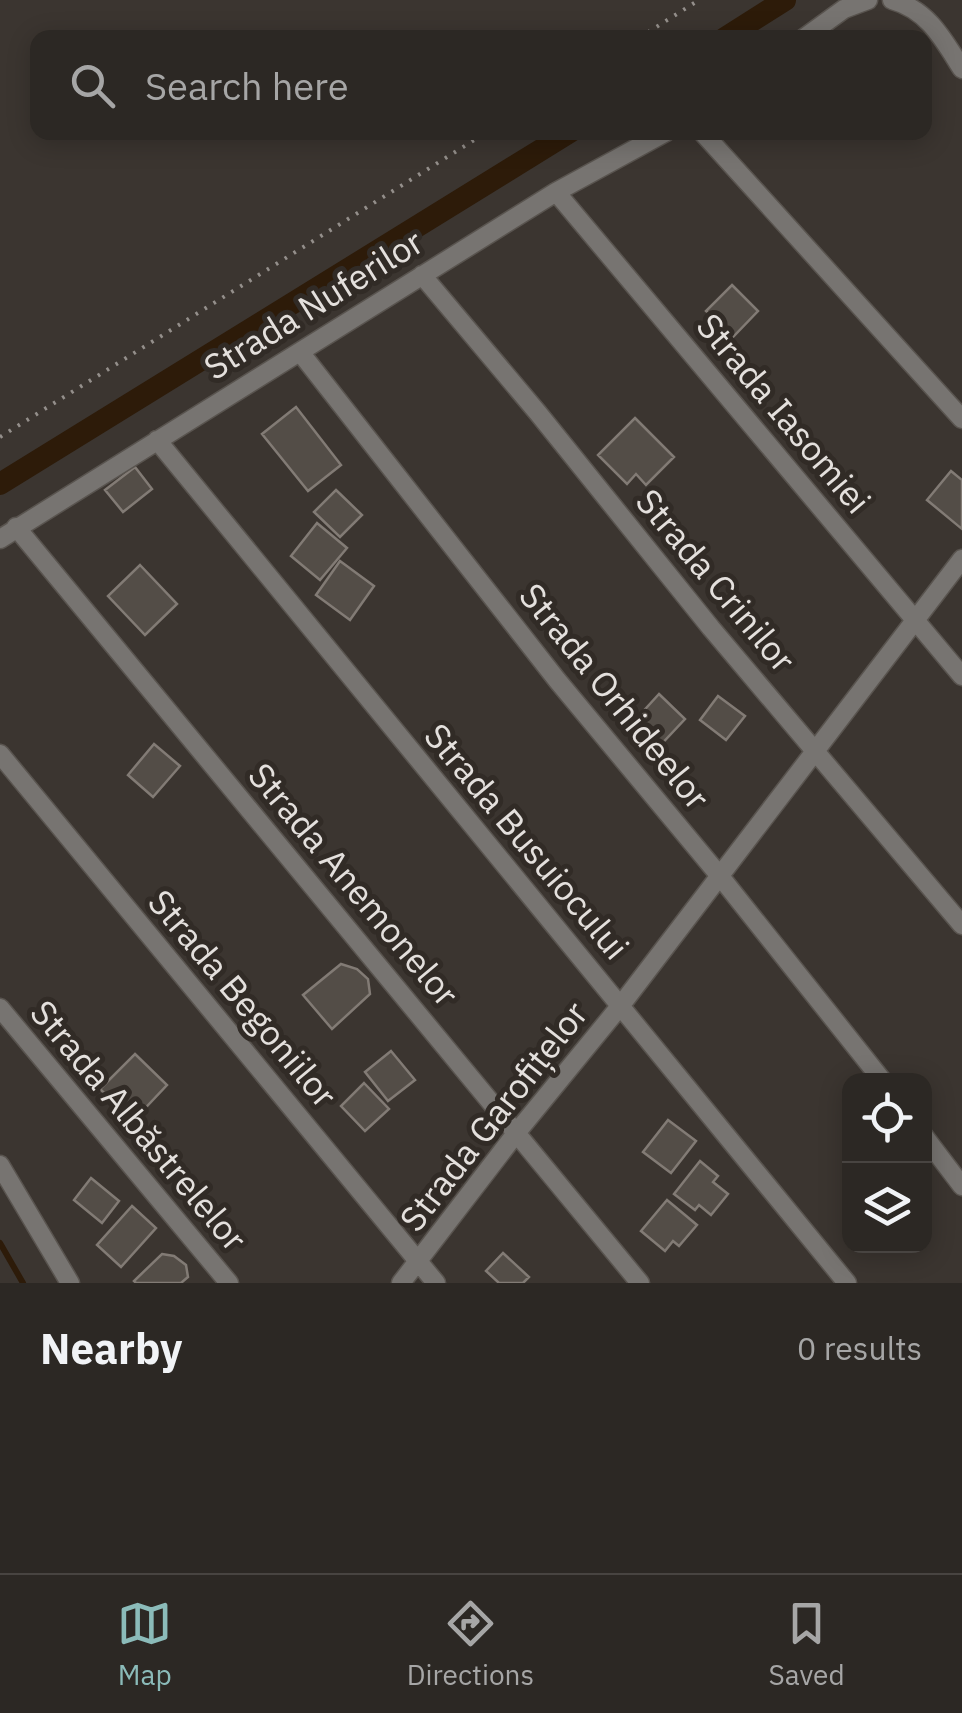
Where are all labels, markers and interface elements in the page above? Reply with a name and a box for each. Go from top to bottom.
search box [30,30,932,140]
icon: search [65,58,120,113]
text: Search here [145,61,349,110]
street label: Strada Nuferilor [195,218,431,390]
street label: Strada Iasomiei [687,303,881,523]
street label: Strada Crinilor [626,479,806,681]
street label: Strada Orhideelor [510,573,721,819]
street label: Strada Busuiocului [415,713,639,969]
street label: Strada Anemonelor [239,753,469,1015]
street label: Strada Begoniilor [138,880,348,1117]
street label: Strada Albăstrelelor [20,990,258,1260]
street label: Strada Garofițelor [389,992,597,1240]
map controls [842,1073,932,1253]
button: locate [842,1073,932,1163]
button: layers [842,1163,932,1253]
text: Nearby [40,1321,182,1376]
text: 0 results [797,1327,922,1369]
tab: Map [117,1596,172,1693]
tab: Directions [407,1596,534,1693]
tab: Saved [769,1596,845,1693]

